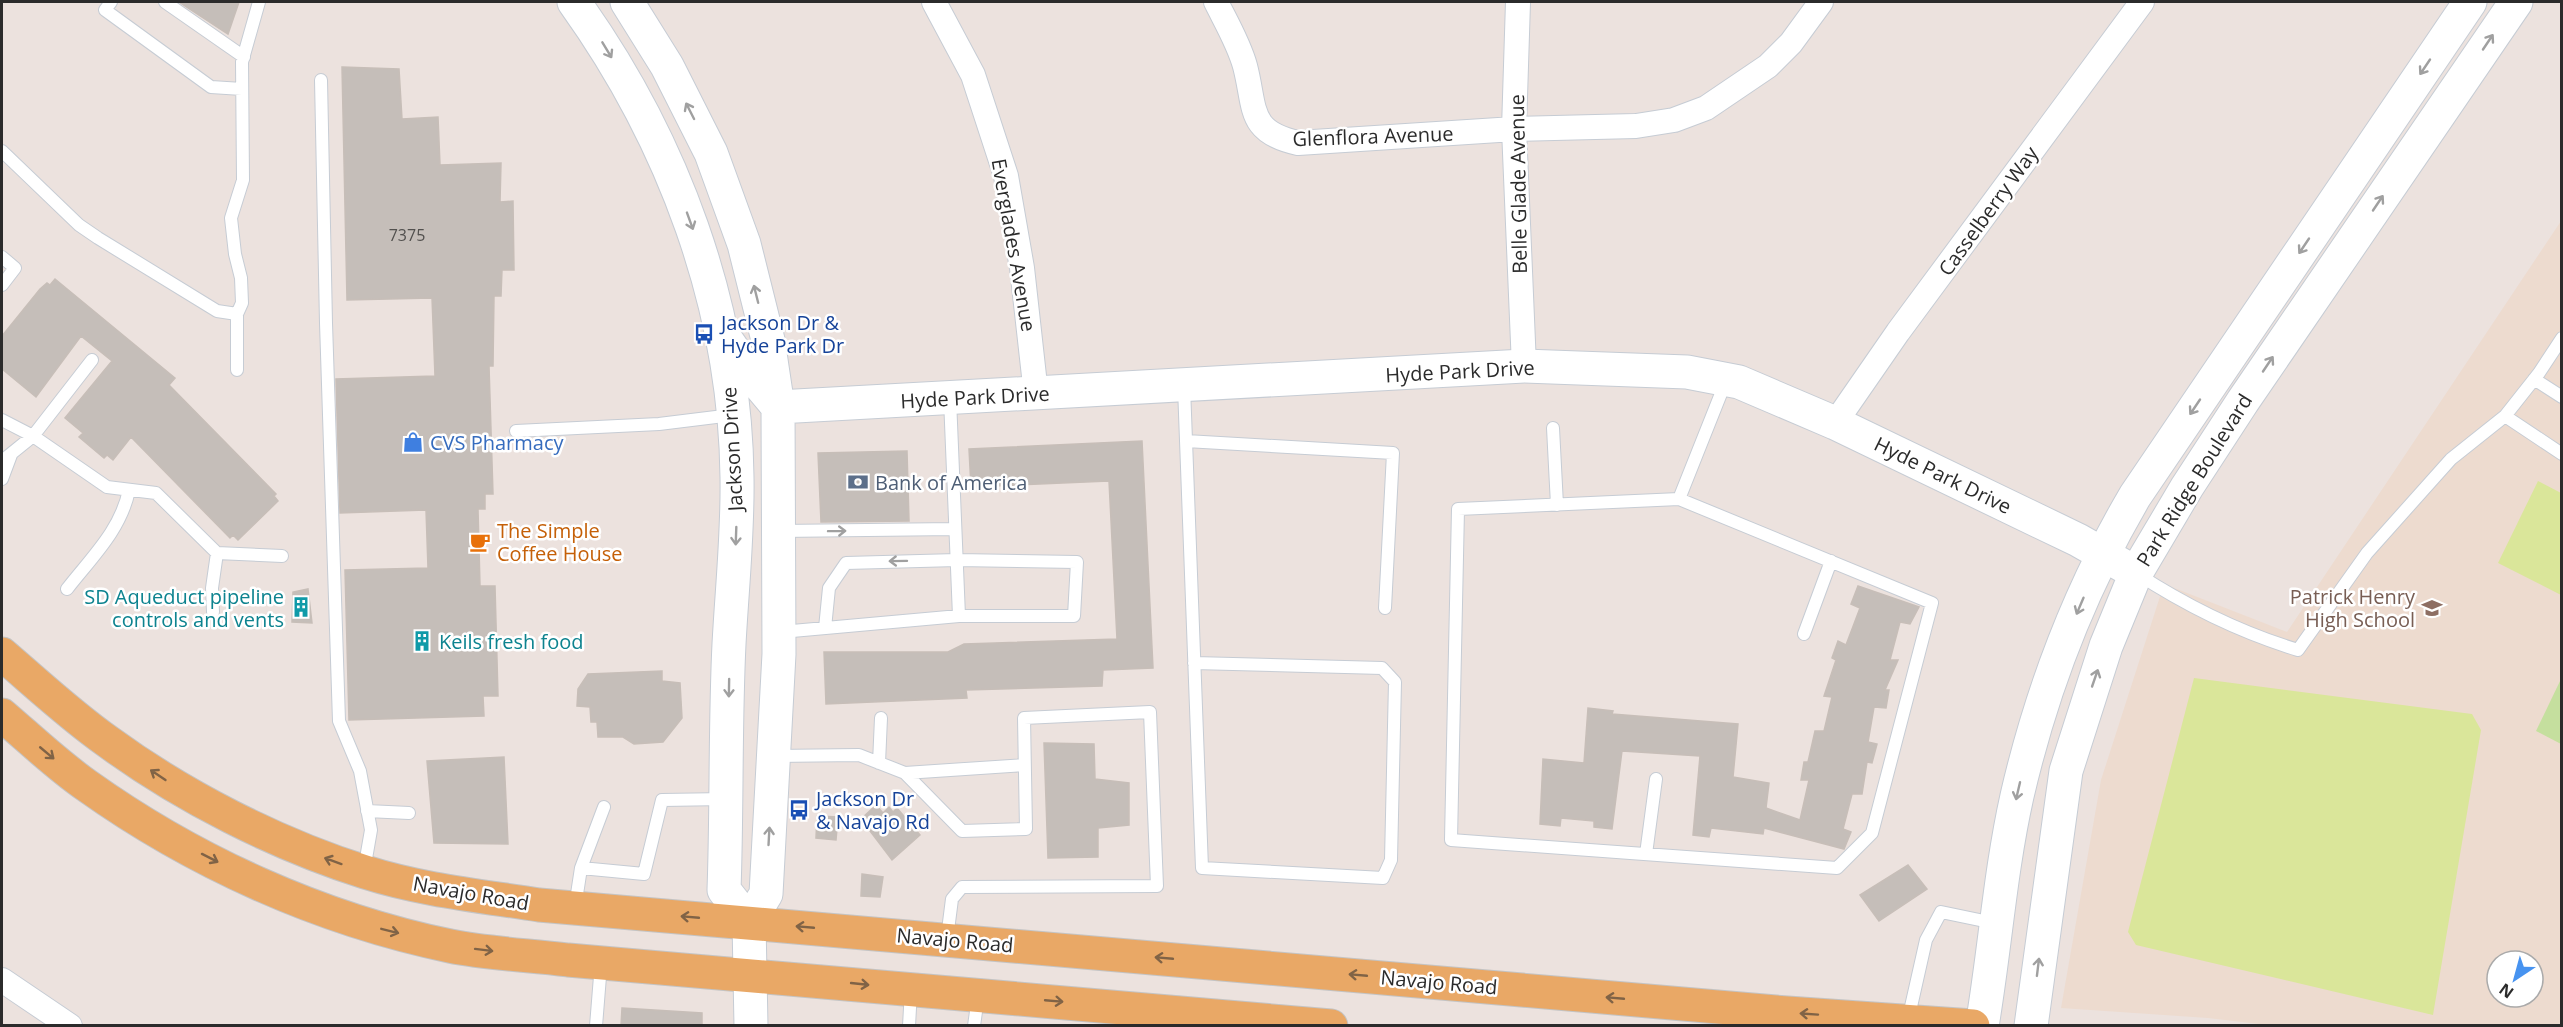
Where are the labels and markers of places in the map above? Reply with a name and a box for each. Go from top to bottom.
place label: Jackson Dr & Hyde Park Dr [719,309,844,359]
bus stop icon: Jackson Dr & Hyde Park Dr [692,322,716,346]
place label: CVS Pharmacy [430,429,564,456]
shop icon: CVS Pharmacy [401,430,425,454]
place label: Bank of America [875,469,1027,496]
bank icon: Bank of America [846,470,870,494]
place label: The Simple Coffee House [497,517,623,567]
cafe icon: The Simple Coffee House [468,530,492,554]
place label: SD Aqueduct pipeline controls and vents [84,583,284,633]
place label: Patrick Henry High School [2290,583,2416,633]
building icon: SD Aqueduct pipeline controls and vents [289,595,313,619]
school or university icon: Patrick Henry High School [2420,596,2444,620]
place label: Keils fresh food [439,628,583,655]
building icon: Keils fresh food [410,629,434,653]
place label: Jackson Dr & Navajo Rd [814,785,930,835]
bus stop icon: Jackson Dr & Navajo Rd [787,798,811,822]

